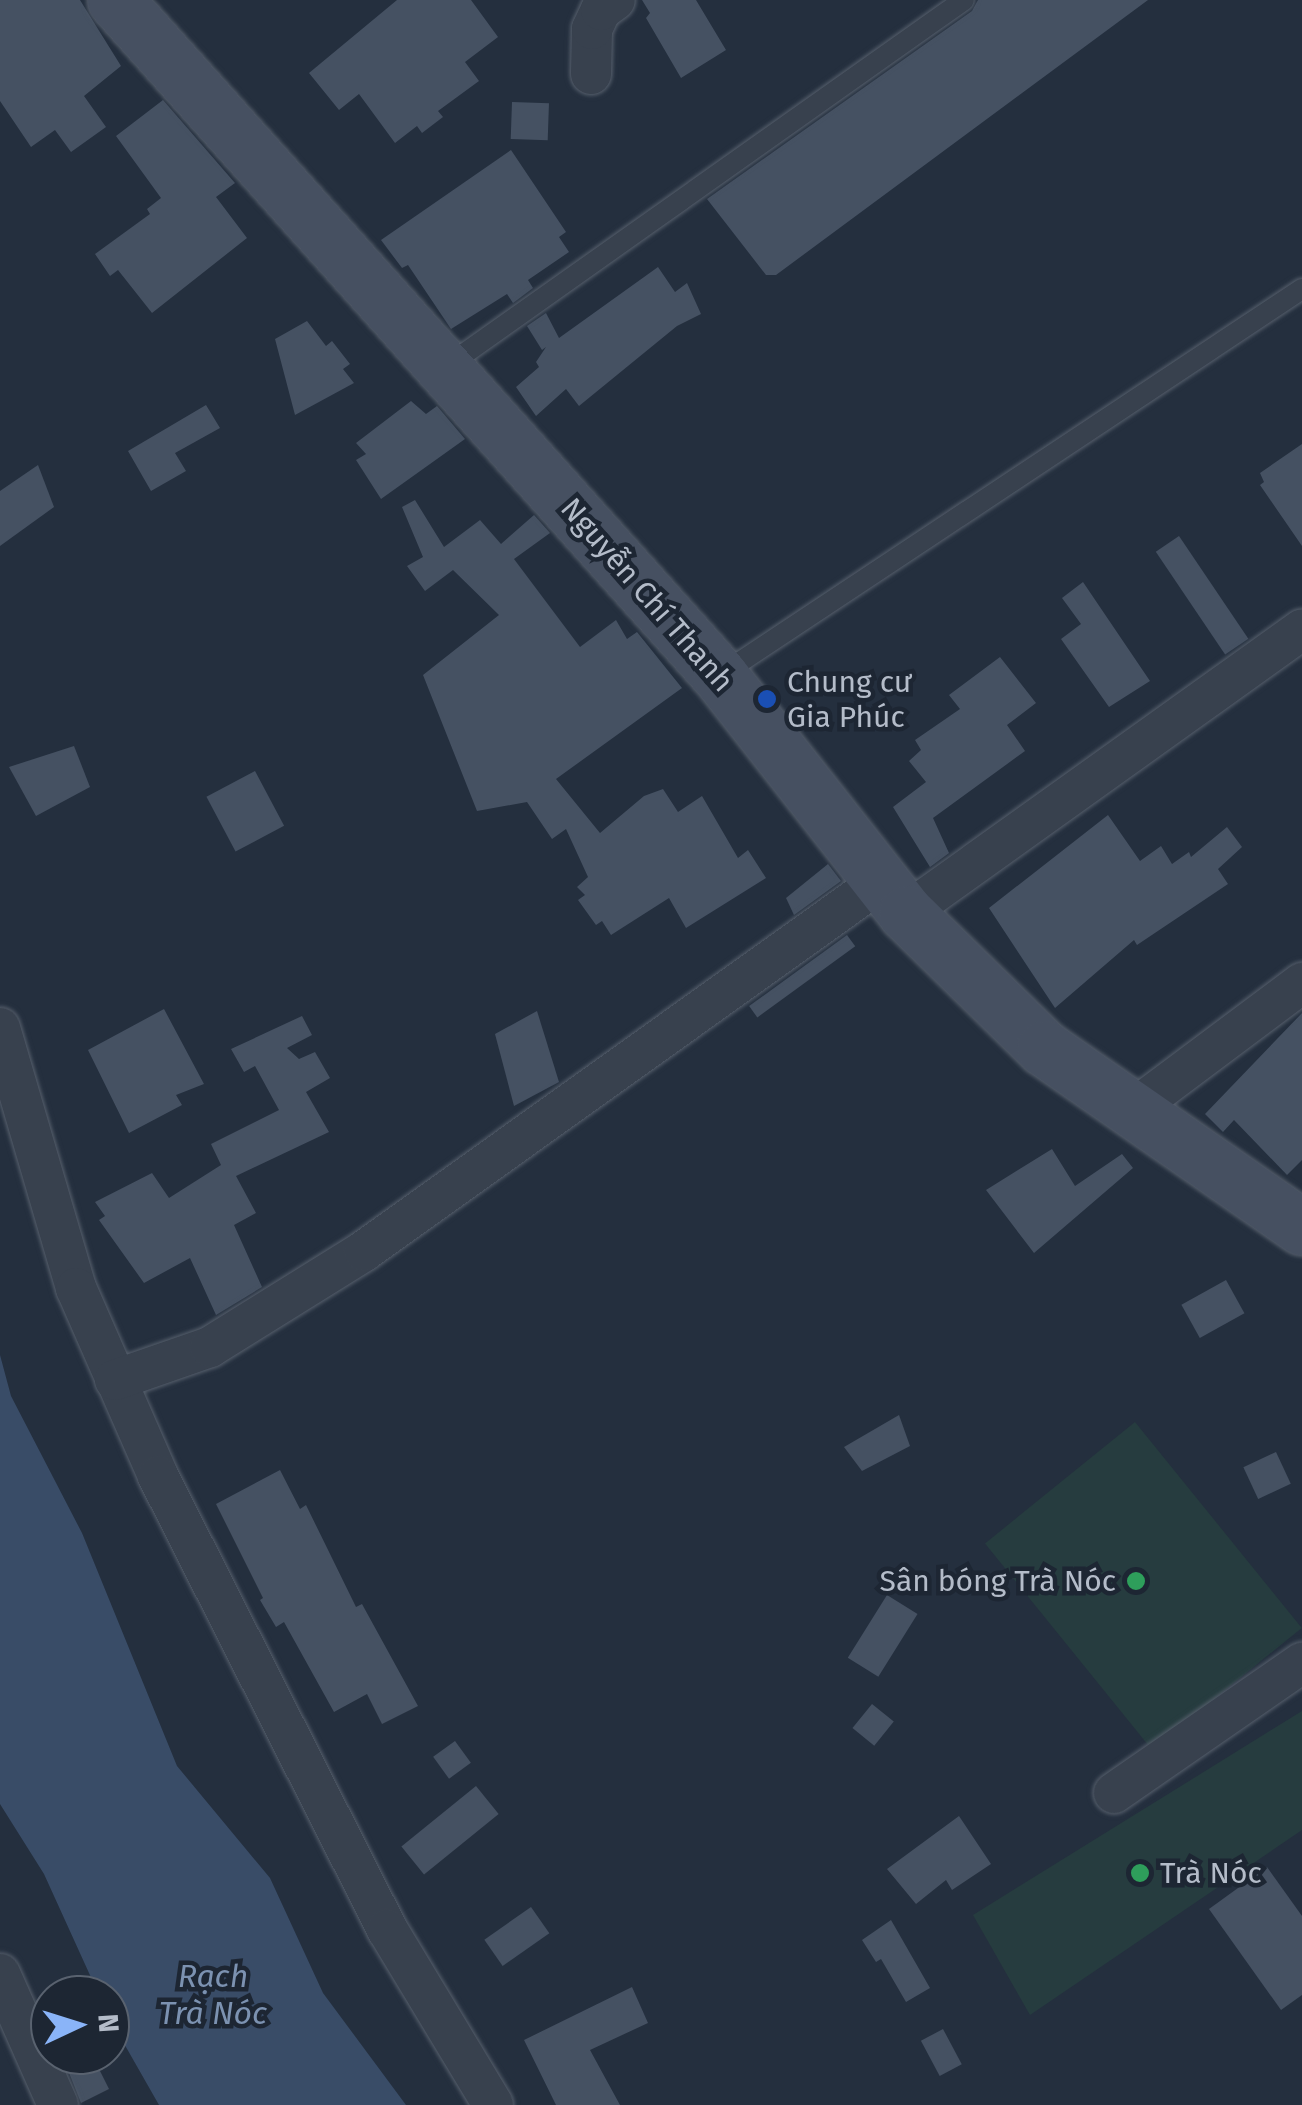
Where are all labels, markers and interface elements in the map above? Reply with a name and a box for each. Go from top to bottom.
street label: Nguyễn Chí Thanh [553,491,741,699]
place label: Chung cư Gia Phúc [787,664,912,734]
marker: Chung cư Gia Phúc [756,688,778,710]
place label: Sân bóng Trà Nóc [880,1563,1116,1599]
marker: Sân bóng Trà Nóc [1125,1570,1147,1592]
place label: Trà Nóc [1160,1855,1262,1891]
marker: Trà Nóc [1129,1862,1151,1884]
water label: Rạch Trà Nóc [159,1958,267,2033]
north arrow [30,1975,130,2075]
text: N [91,2013,126,2033]

